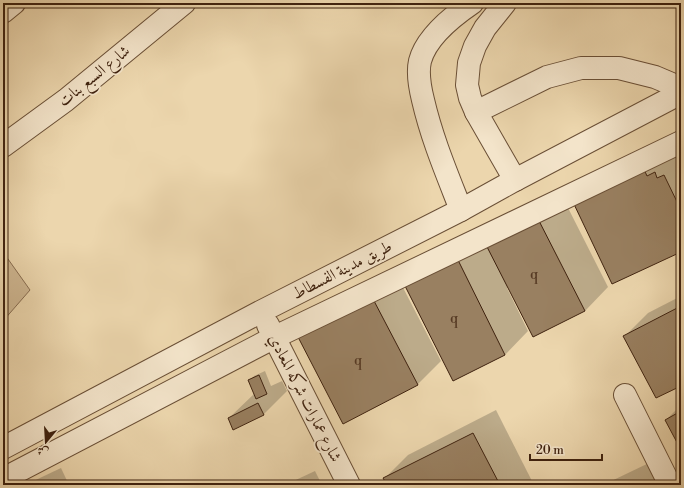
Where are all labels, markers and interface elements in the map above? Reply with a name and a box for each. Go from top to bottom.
street label: شارع السبع بنات [54,41,137,115]
street label: طريق مدينة الفسطاط [289,236,395,304]
house number: q [530,266,538,284]
house number: q [450,310,458,328]
street label: شارع عمارات شركه المعادي [261,331,346,467]
house number: q [354,352,362,370]
north arrow [26,422,66,462]
scale bar [530,436,602,462]
text: ش [36,442,51,459]
text: 20 m [536,443,564,458]

